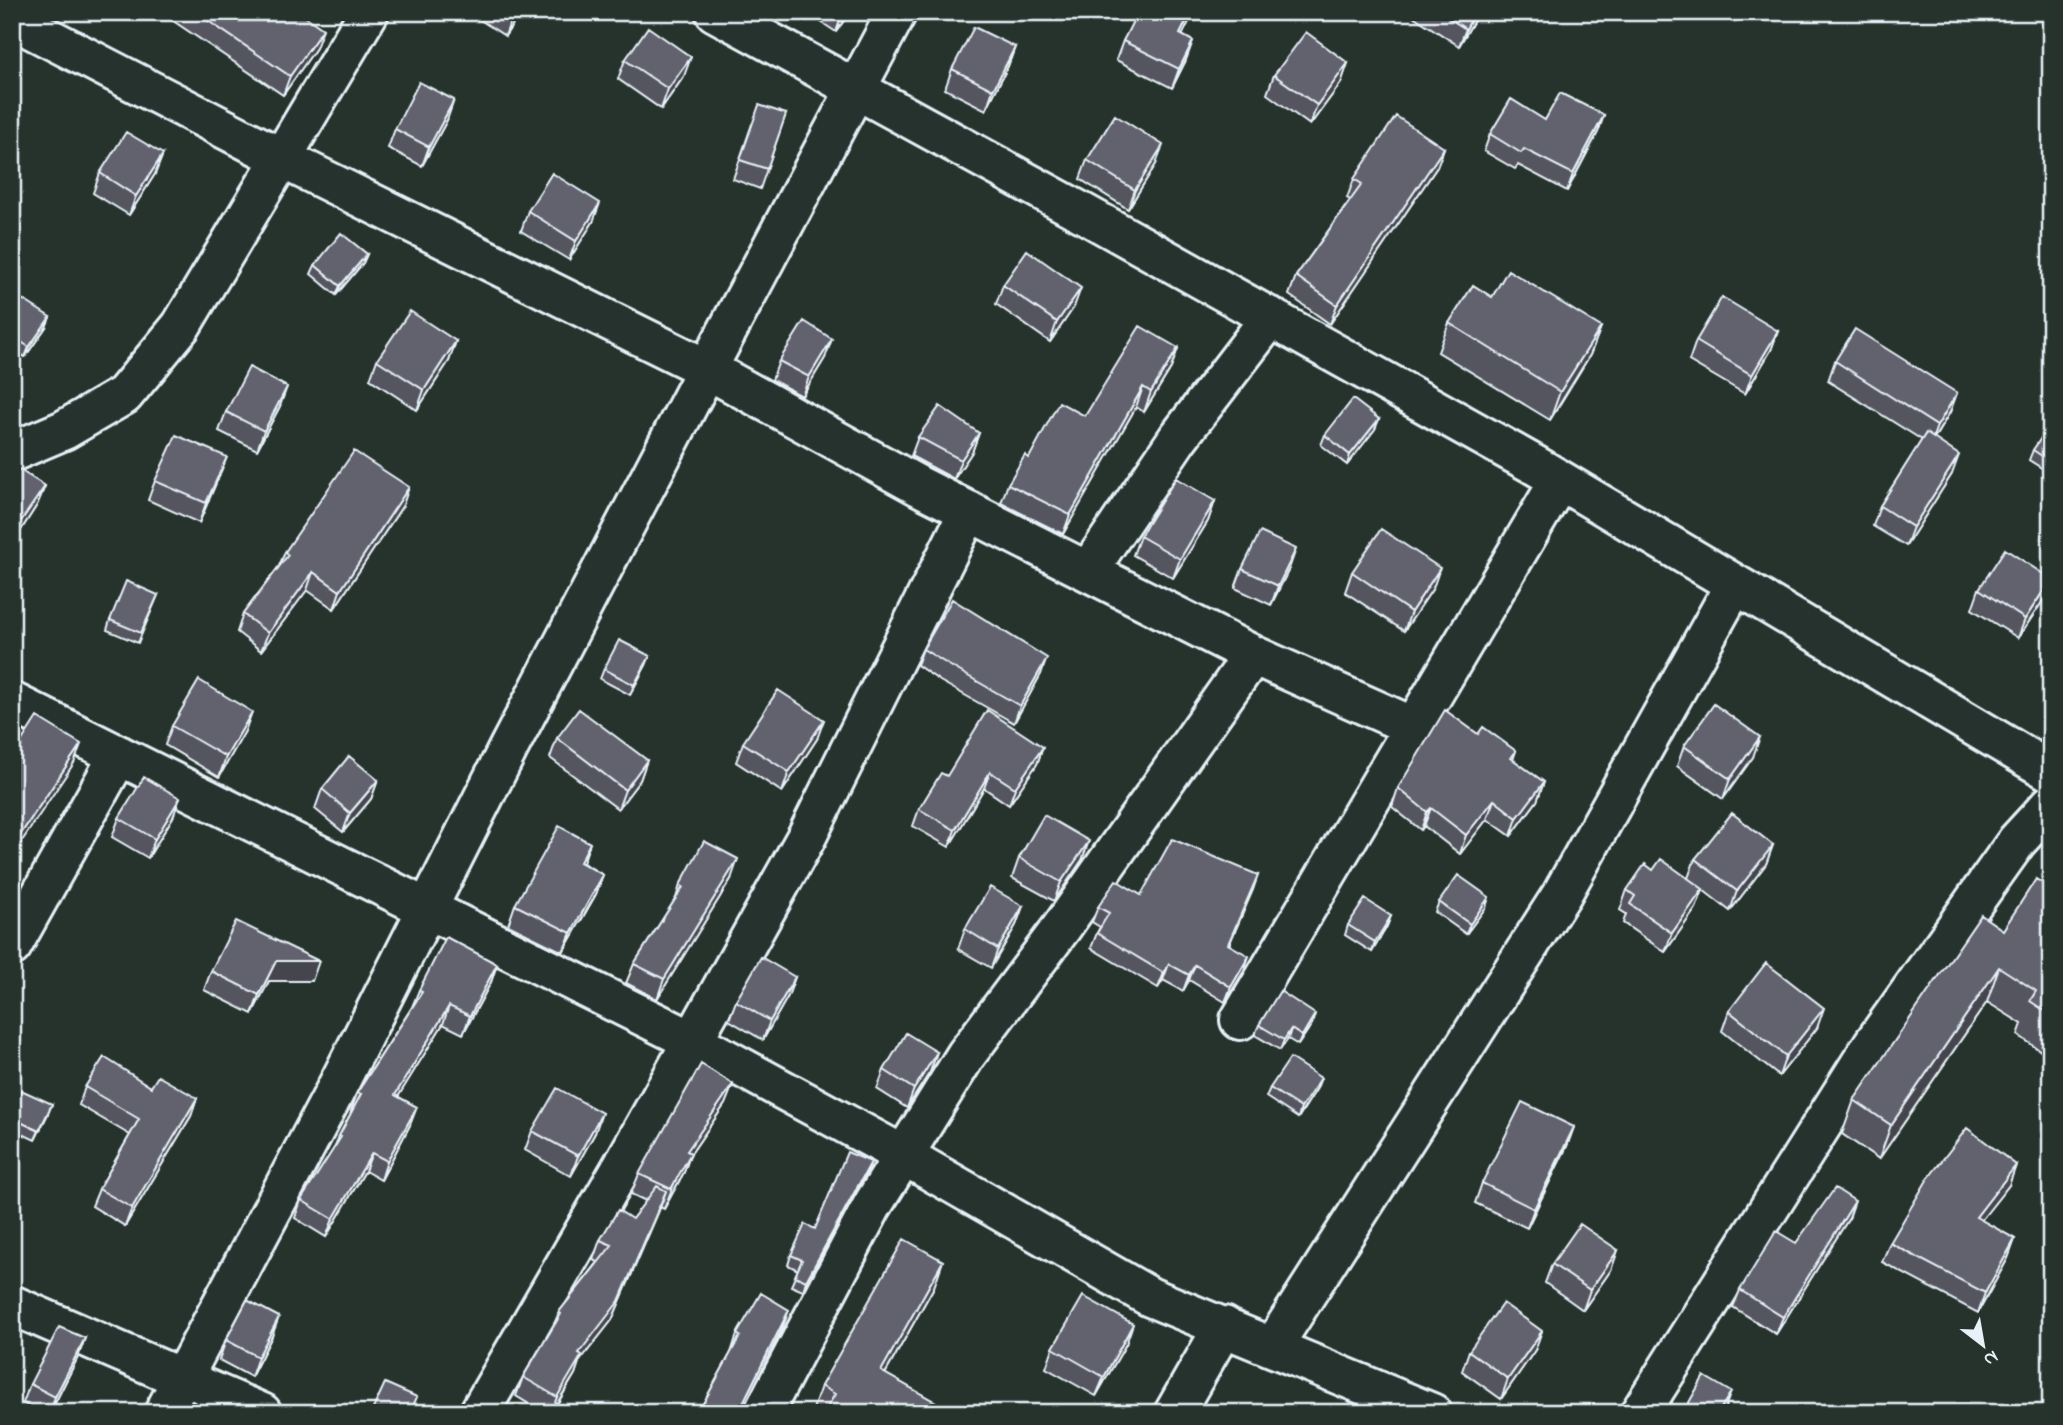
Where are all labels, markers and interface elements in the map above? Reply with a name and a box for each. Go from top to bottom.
north arrow [1948,1310,2018,1380]
text: N [1978,1343,2003,1372]

